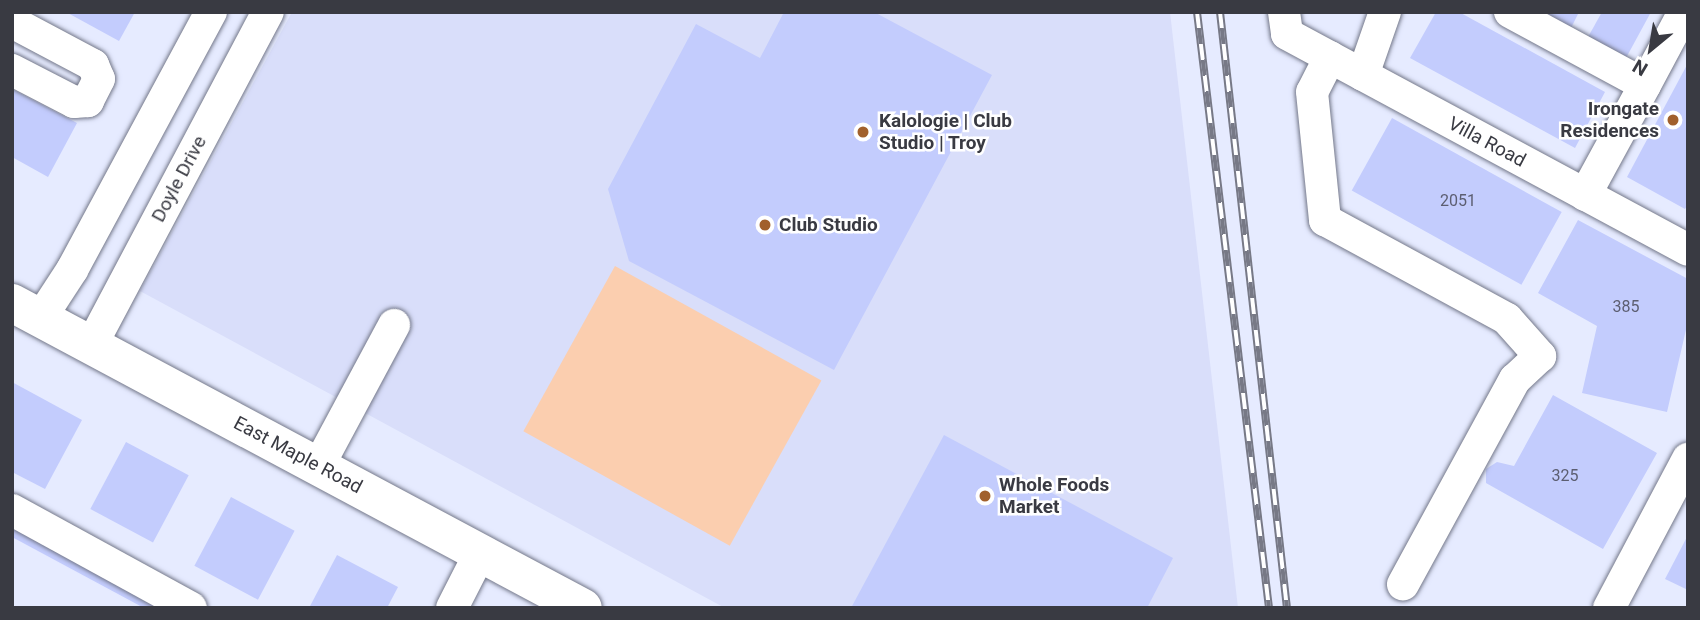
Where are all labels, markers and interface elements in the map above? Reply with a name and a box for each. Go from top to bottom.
north arrow [1616,14,1686,84]
text: N [1629,54,1652,81]
place label: Irongate Residences [1560,98,1659,142]
place label: Kalologie | Club Studio | Troy [879,110,1012,154]
street label: Villa Road [1444,112,1530,172]
marker: Irongate Residences [1665,112,1681,128]
marker: Kalologie | Club Studio | Troy [853,122,873,142]
street label: Doyle Drive [147,132,211,226]
house number: 2051 [1440,191,1476,211]
place label: Club Studio [779,214,878,236]
marker: Club Studio [757,217,773,233]
house number: 385 [1613,297,1639,317]
street label: East Maple Road [230,411,366,499]
house number: 325 [1552,466,1578,486]
place label: Whole Foods Market [999,474,1109,518]
marker: Whole Foods Market [977,488,993,504]

